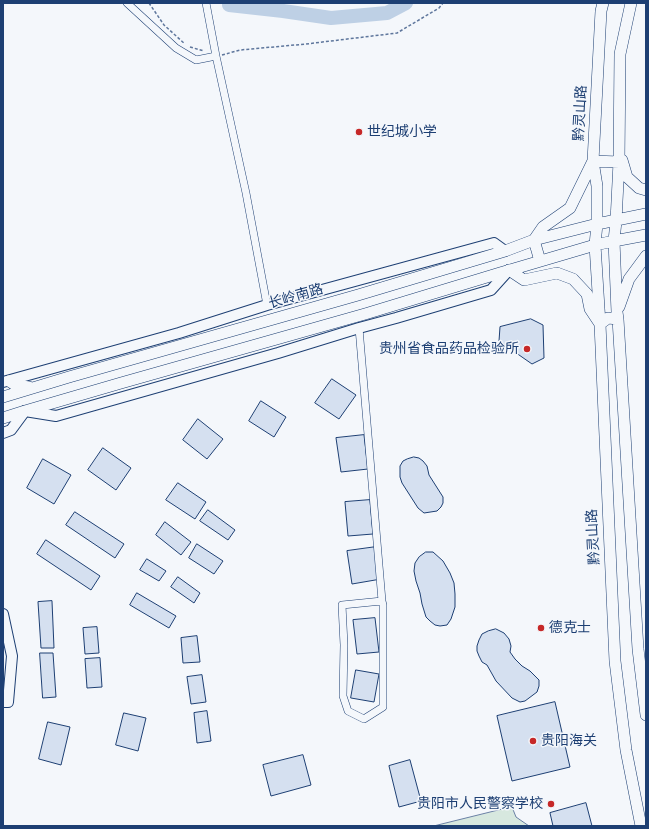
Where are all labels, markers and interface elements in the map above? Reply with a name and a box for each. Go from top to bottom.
street label: 黔灵山路 [571,85,591,141]
place label: 世纪城小学 [367,124,437,140]
marker: 世纪城小学 [354,127,364,137]
street label: 长岭南路 [267,281,325,313]
place label: 贵州省食品药品检验所 [379,341,519,357]
marker: 贵州省食品药品检验所 [522,344,532,354]
street label: 黔灵山路 [584,509,604,565]
place label: 德克士 [549,620,591,636]
marker: 德克士 [536,623,546,633]
place label: 贵阳海关 [541,733,597,749]
marker: 贵阳海关 [528,736,538,746]
place label: 贵阳市人民警察学校 [417,796,543,812]
marker: 贵阳市人民警察学校 [546,799,556,809]

